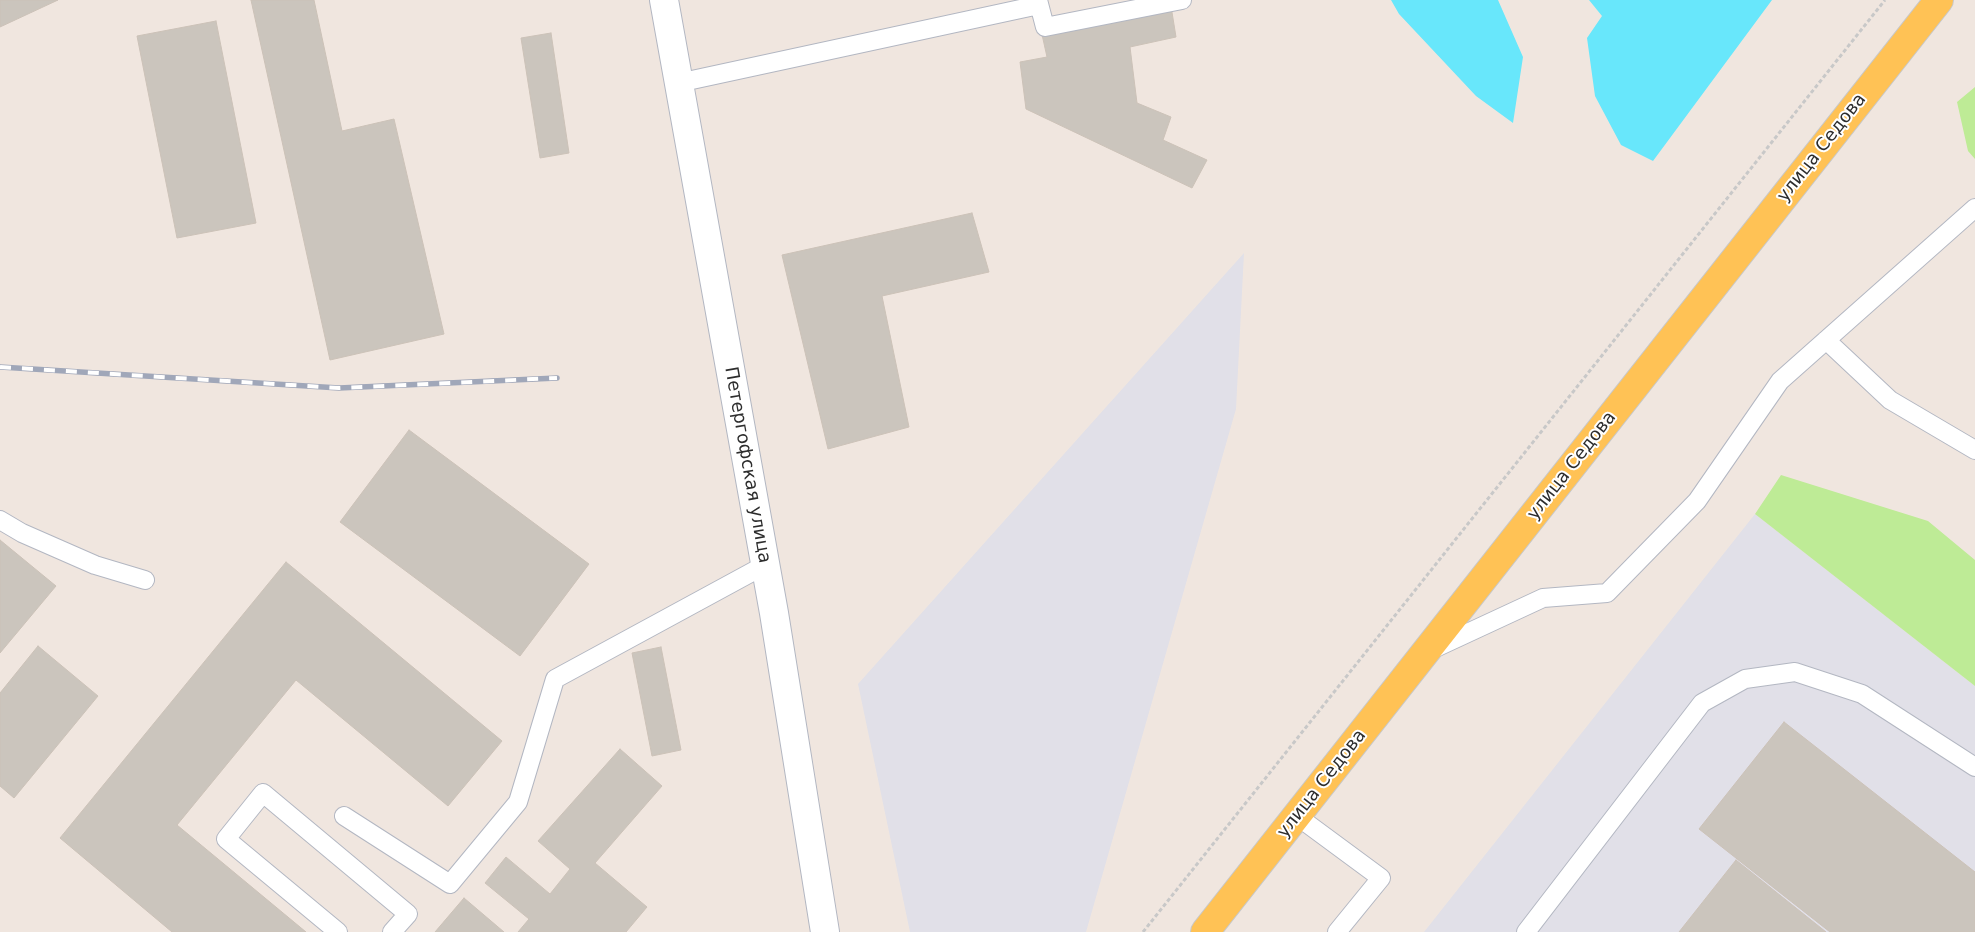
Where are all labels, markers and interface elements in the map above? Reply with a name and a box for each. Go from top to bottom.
street label: улица Седова [1773,90,1871,206]
street label: Петергофская улица [719,365,775,565]
street label: улица Седова [1523,408,1621,524]
street label: улица Седова [1273,726,1371,842]

